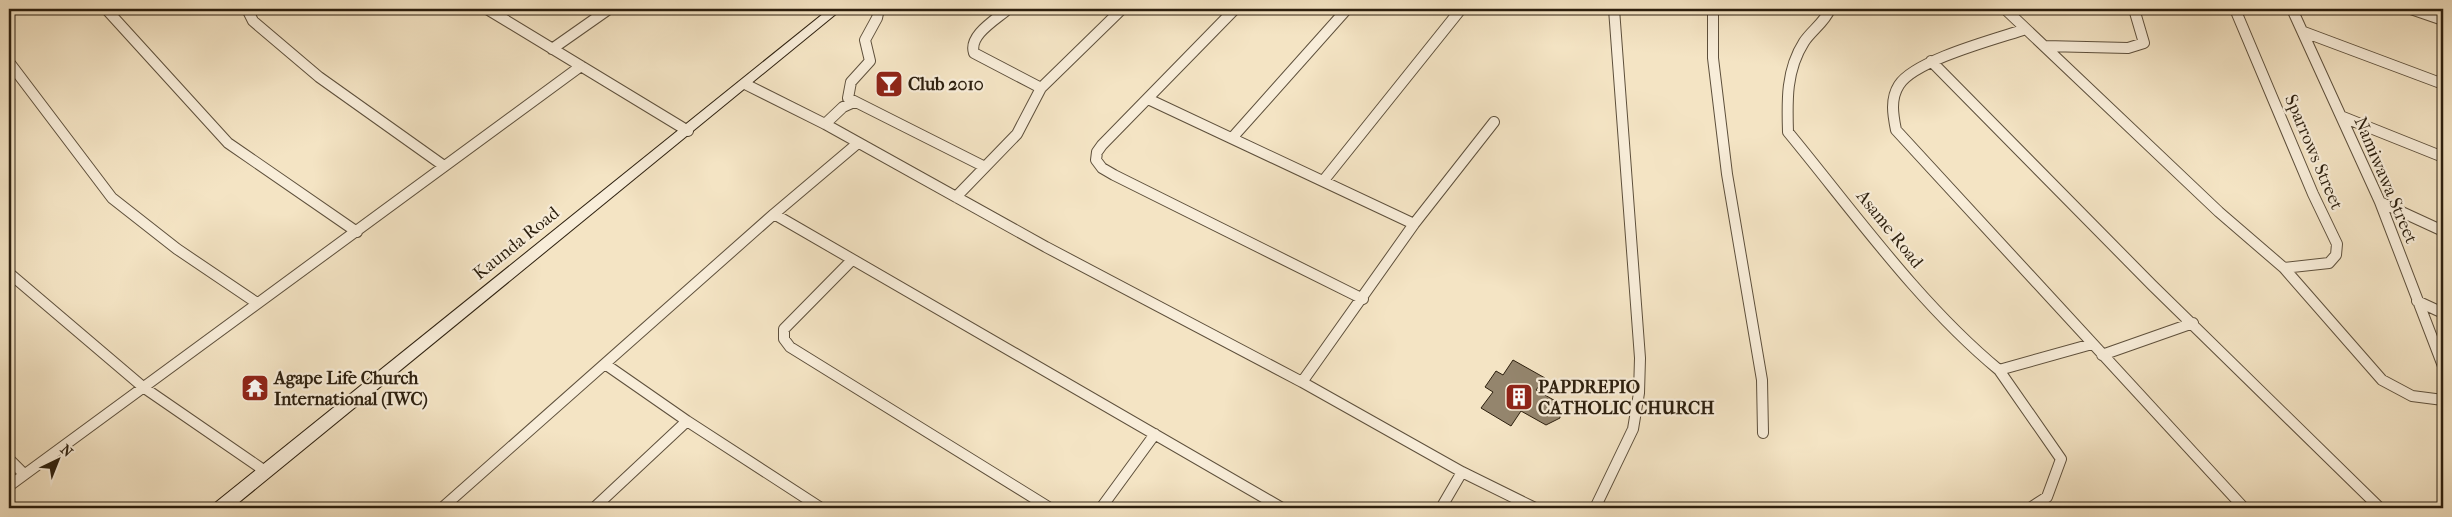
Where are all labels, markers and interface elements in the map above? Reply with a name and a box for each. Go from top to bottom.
bar icon: Club 2010 [874,69,904,99]
place label: Club 2010 [908,74,984,95]
street label: Sparrows Street [2280,92,2347,213]
street label: Namiwawa Street [2349,114,2422,247]
street label: Asame Road [1851,185,1928,273]
street label: Kaunda Road [469,202,564,284]
place label: Agape Life Church International (IWC) [273,368,428,410]
temple icon: Agape Life Church International (IWC) [240,373,270,403]
place label: PAPDREPIO CATHOLIC CHURCH [1538,377,1715,419]
building icon: PAPDREPIO CATHOLIC CHURCH [1504,382,1534,412]
north arrow [32,434,82,484]
text: N [57,441,76,461]

